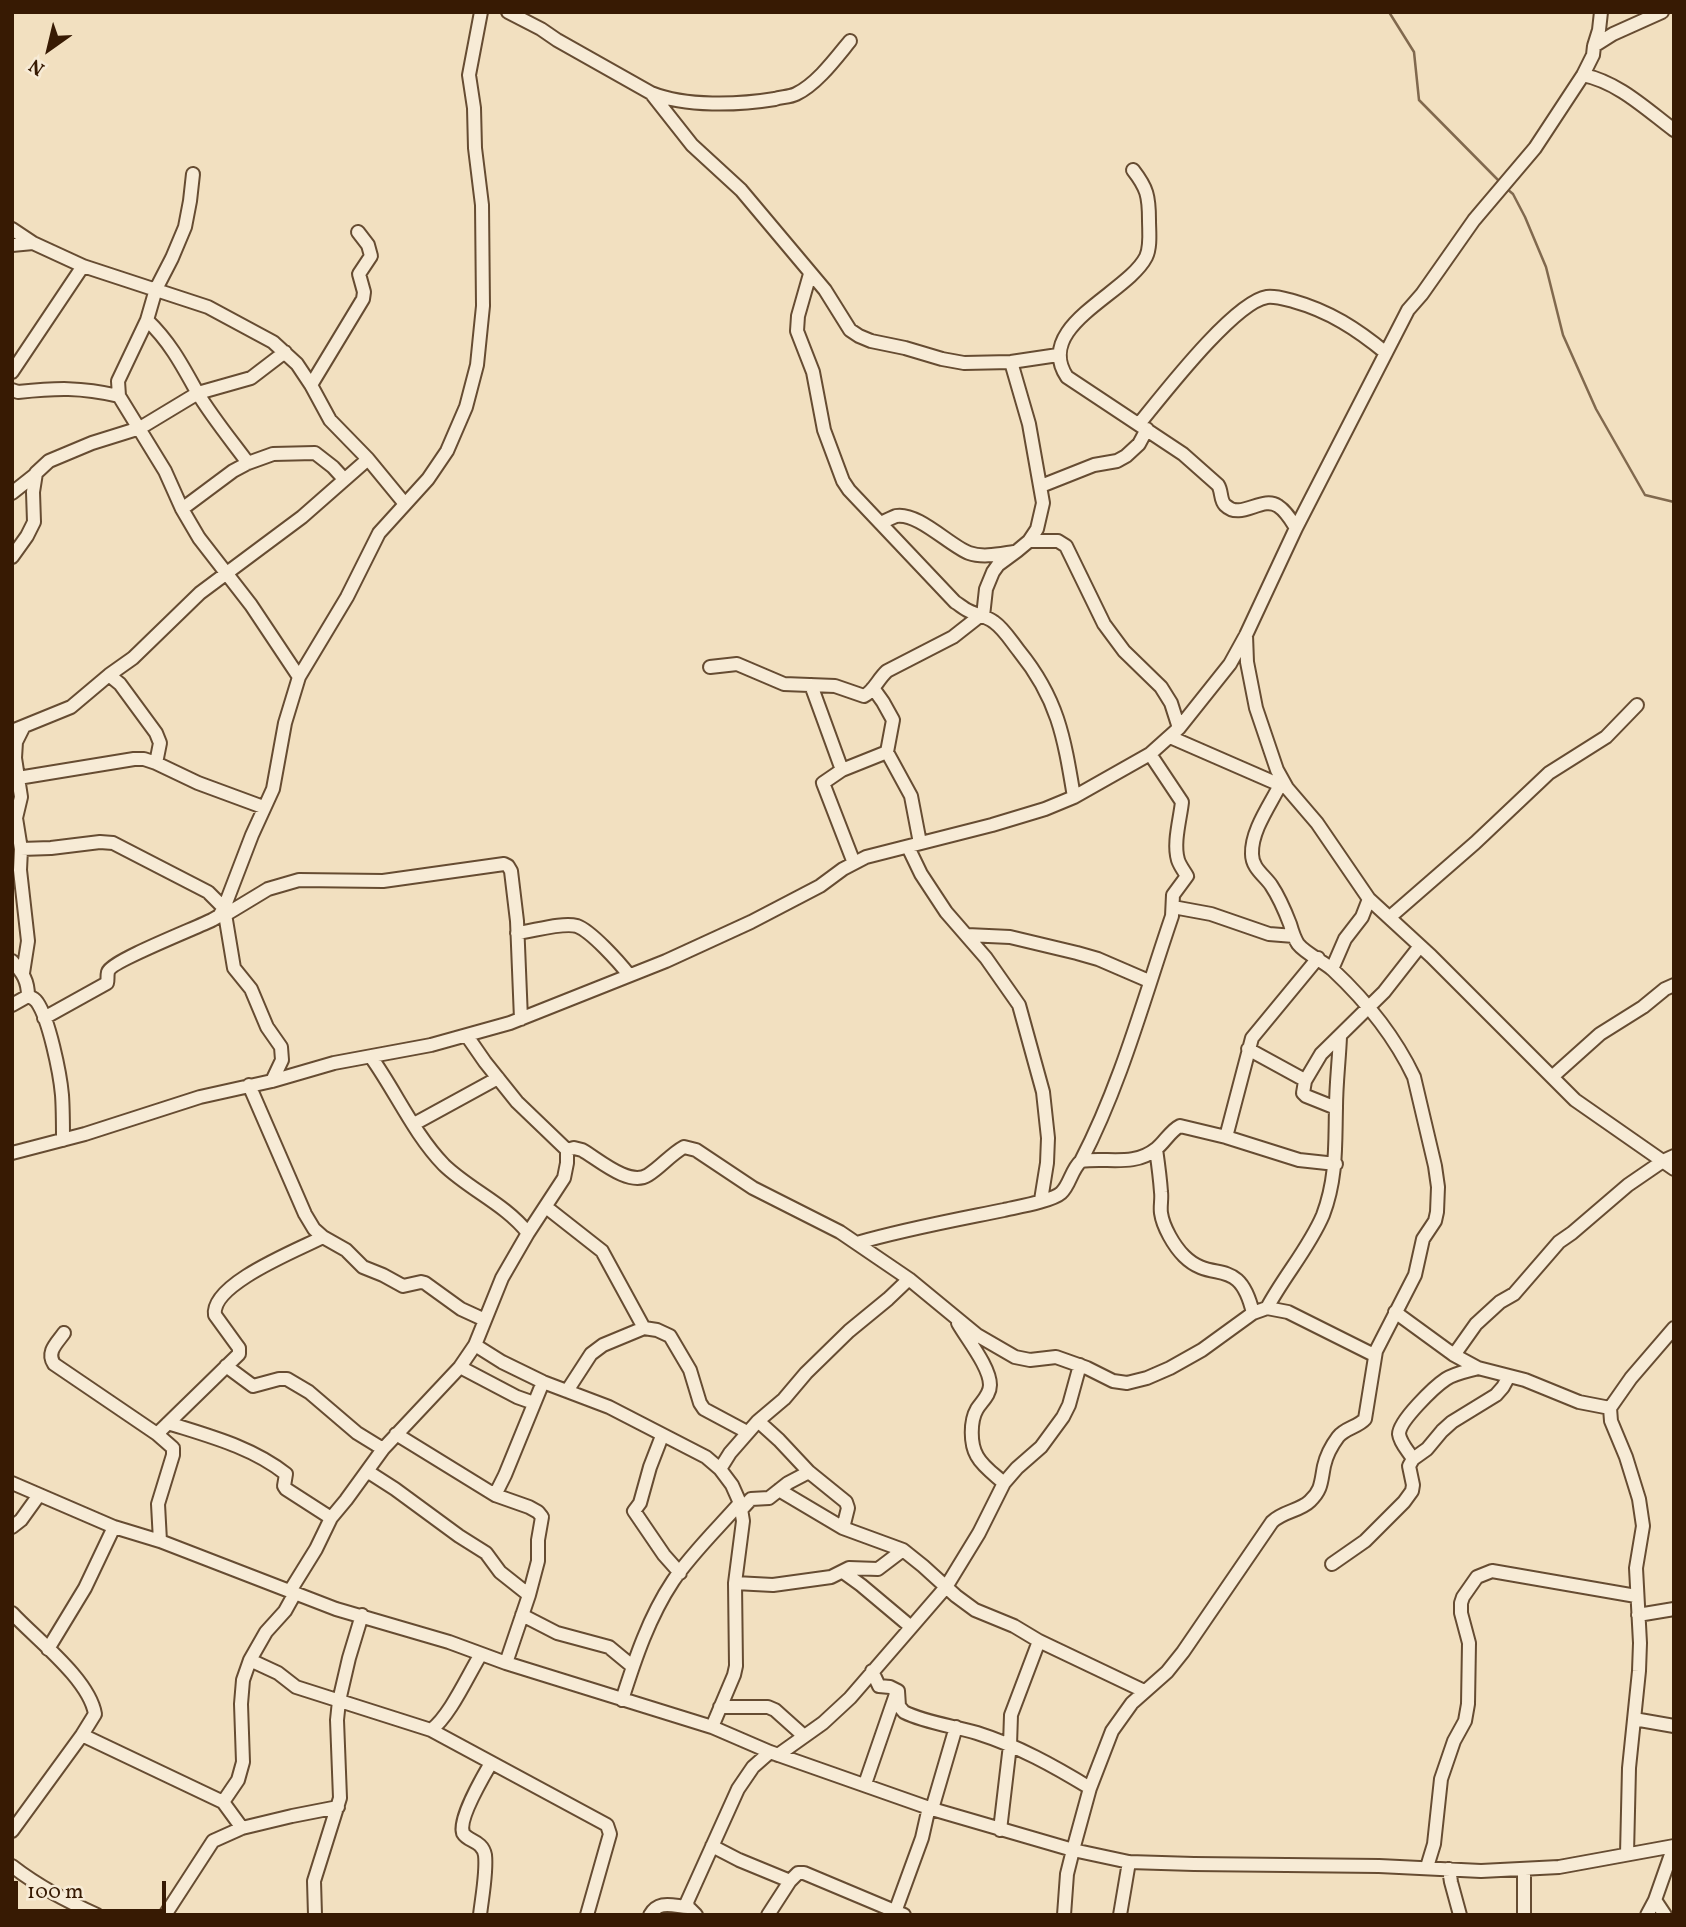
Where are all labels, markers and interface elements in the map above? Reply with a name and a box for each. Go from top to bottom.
north arrow [14,14,84,84]
text: N [24,52,50,81]
scale bar [18,1868,170,1912]
text: 100 m [27,1878,84,1907]

